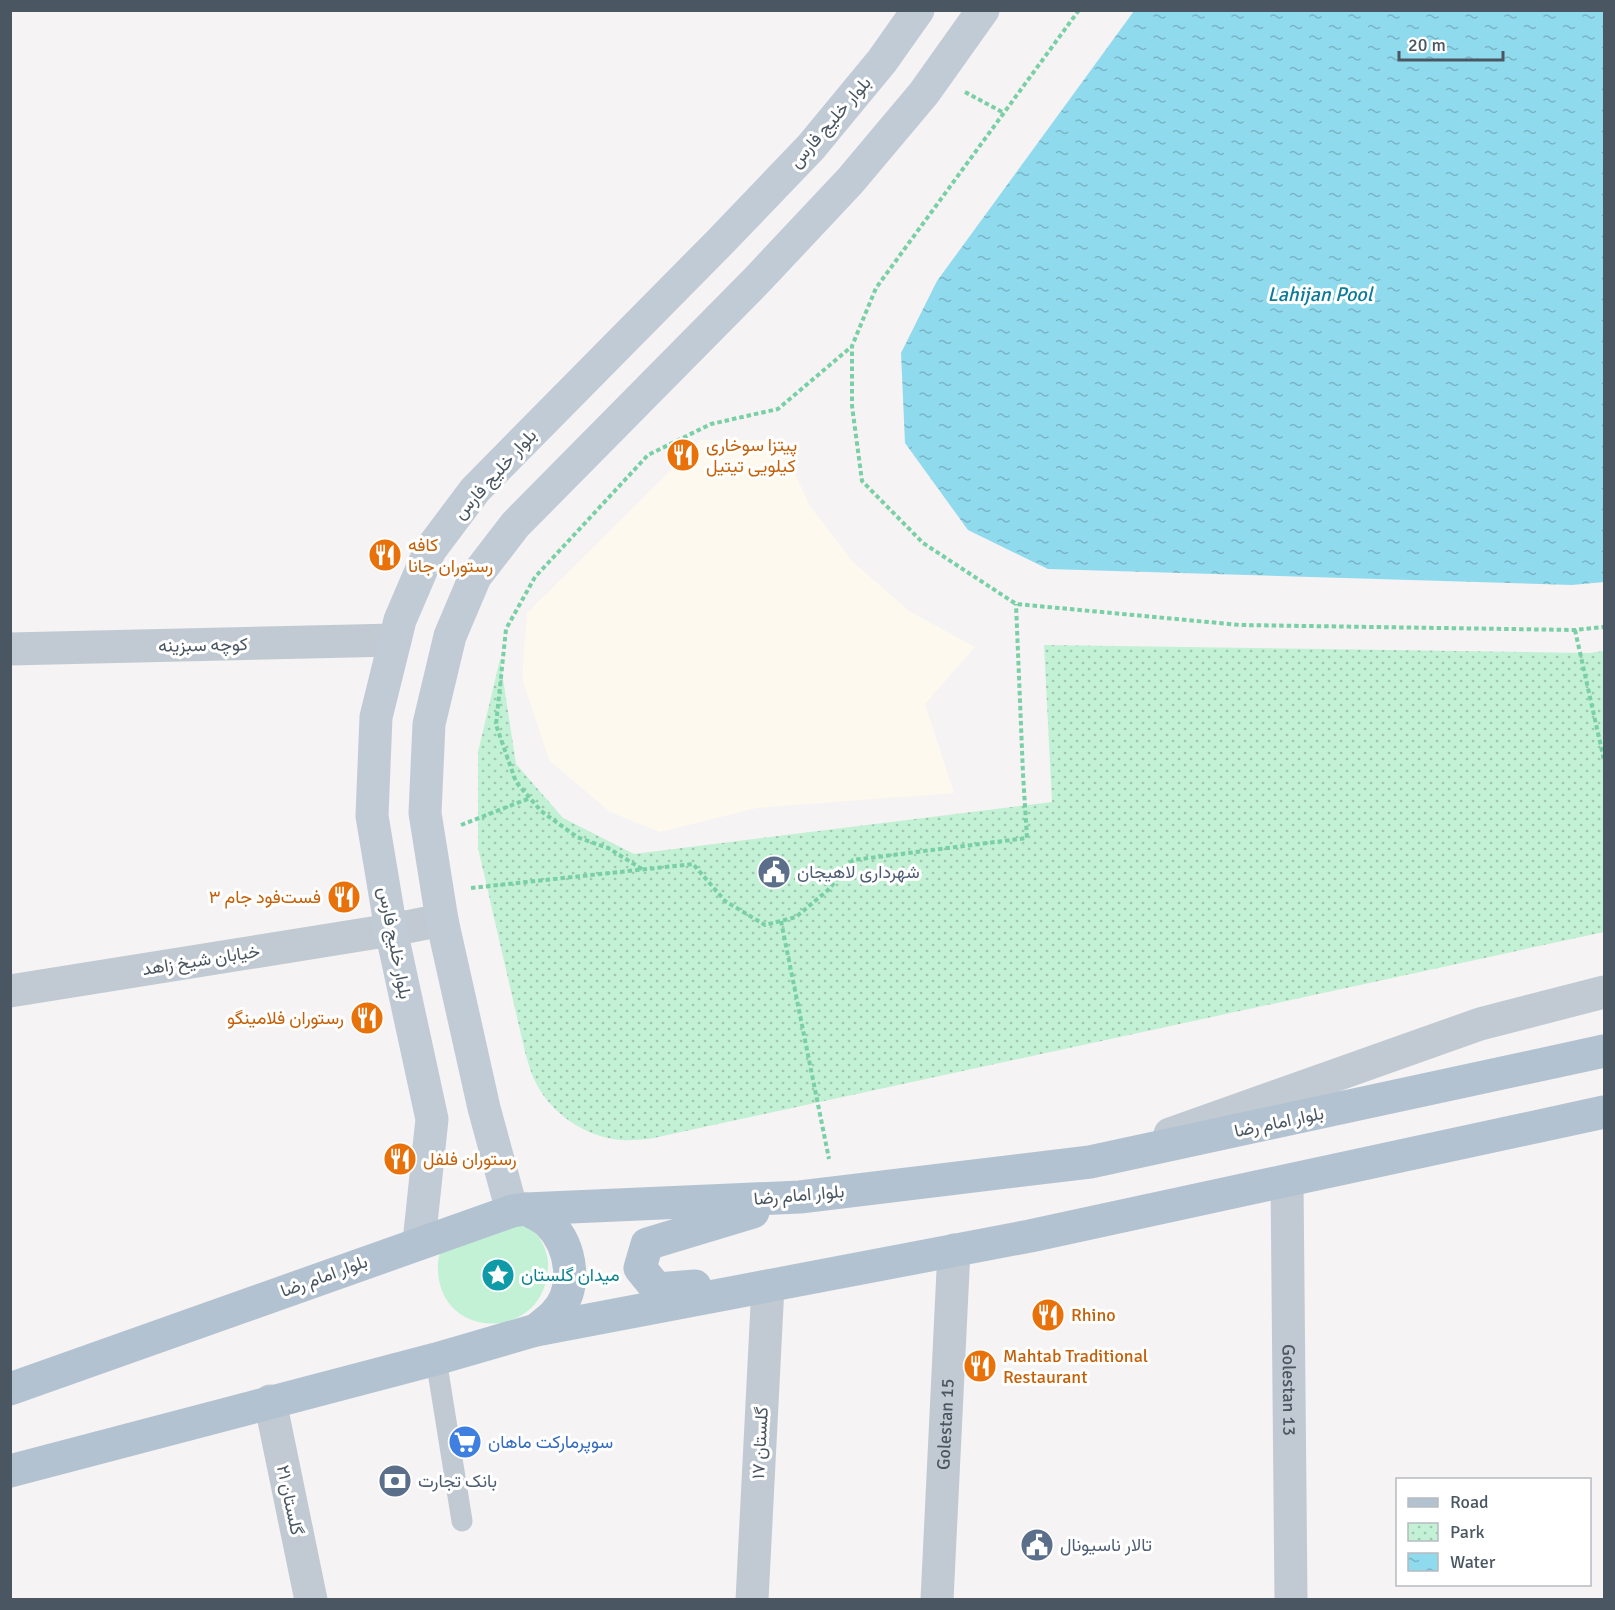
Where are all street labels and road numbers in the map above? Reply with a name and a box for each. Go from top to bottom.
street label: بلوار خلیج فارس [784,72,876,173]
street label: بلوار خلیج فارس [449,424,542,524]
street label: کوچه سبزینه [158,633,248,658]
street label: بلوار خلیج فارس [372,885,417,1001]
street label: خیابان شیخ زاهد [141,940,261,981]
street label: بلوار امام رضا [1232,1102,1326,1143]
street label: بلوار امام رضا [753,1180,845,1211]
street label: بلوار امام رضا [277,1250,371,1303]
street label: Golestan 13 [1278,1344,1300,1436]
street label: Golestan 15 [932,1378,959,1471]
street label: گلستان ۱۷ [747,1406,773,1480]
street label: گلستان ۲۱ [272,1463,308,1537]

